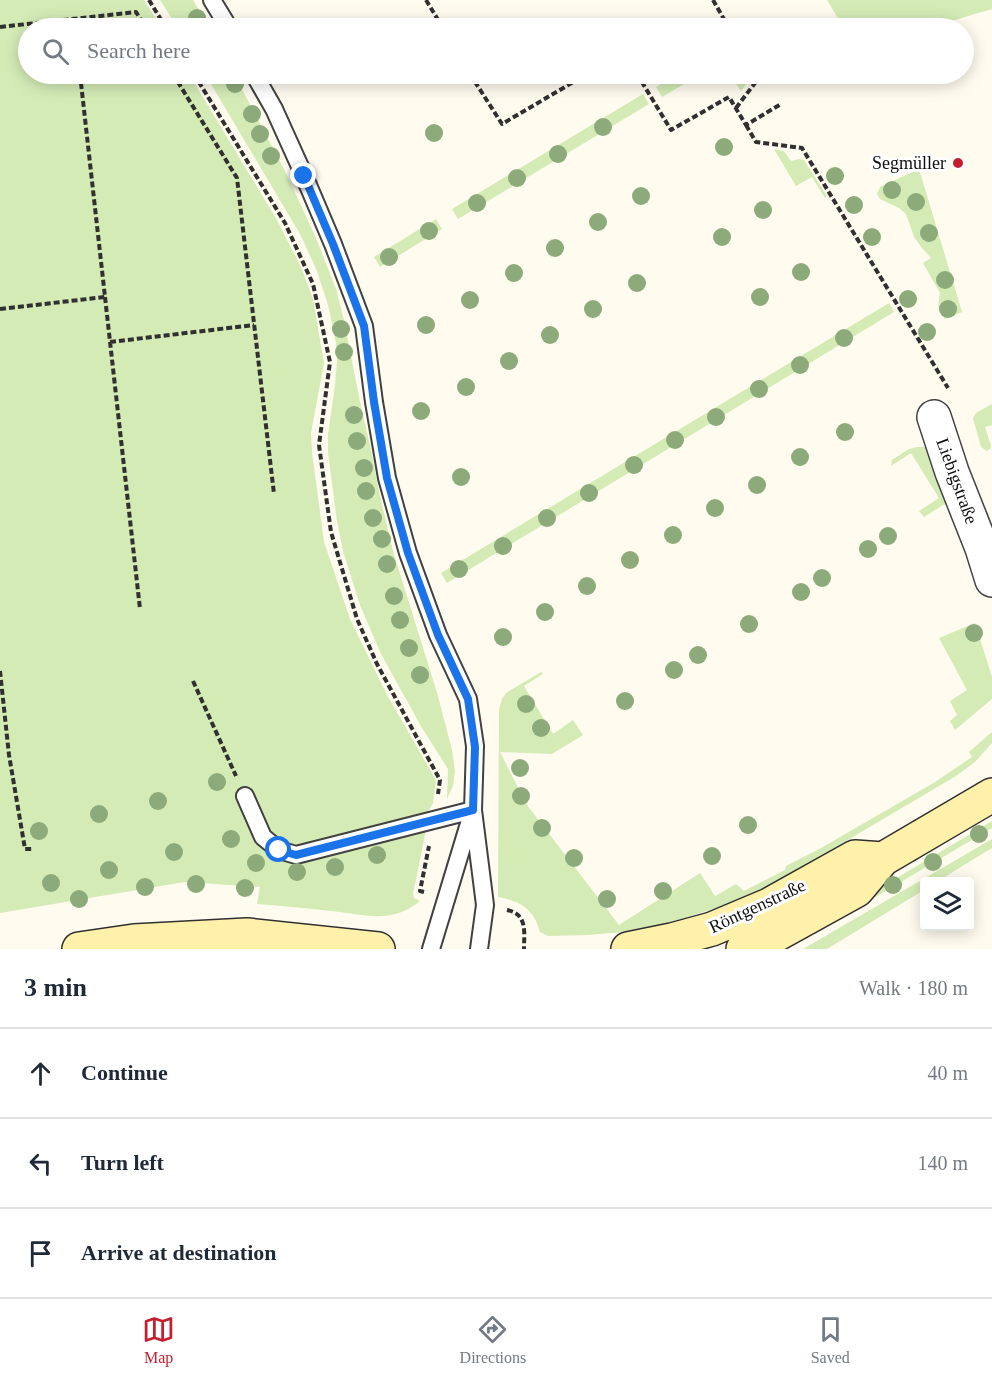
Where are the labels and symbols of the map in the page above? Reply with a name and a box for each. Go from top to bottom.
place label: Segmüller [872,153,946,173]
marker: Segmüller [951,156,965,170]
route end [290,162,316,188]
street label: Liebigstraße [932,435,982,527]
route start [265,836,291,862]
street label: Röntgenstraße [706,875,808,937]

